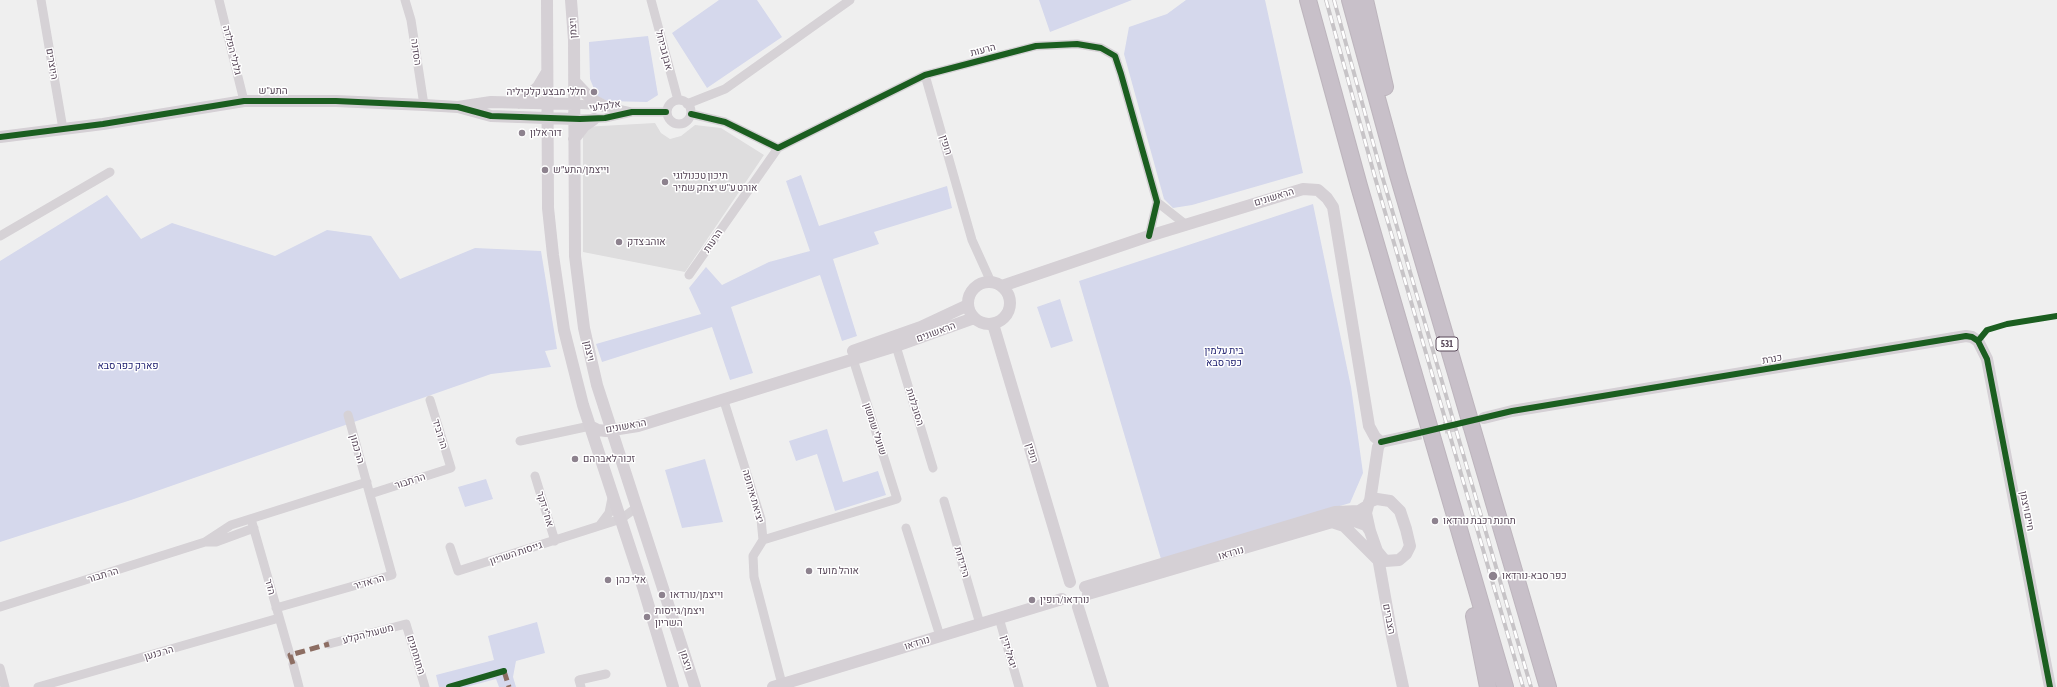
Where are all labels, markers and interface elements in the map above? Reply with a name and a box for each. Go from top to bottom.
street label: ויצמן [566,17,580,39]
street label: גלגלי הפלדה [220,24,244,76]
street label: אבן גבירול [653,29,675,71]
street label: הסדנה [408,38,424,66]
street label: הרעות [969,41,997,59]
street label: היוצרים [43,47,61,81]
street label: התע"ש [258,85,288,97]
place label: חללי מבצע קלקיליה [506,86,586,98]
marker: חללי מבצע קלקיליה [589,87,599,97]
street label: אלקלעי [588,98,622,114]
place label: דור אלון [530,127,562,139]
marker: דור אלון [517,128,527,138]
street label: רופין [937,134,955,156]
place label: וייצמן/התע״ש [553,164,609,176]
marker: וייצמן/התע״ש [540,165,550,175]
place label: תיכון טכנולוגי אורט ע"ש יצחק שמיר [673,170,758,194]
marker: תיכון טכנולוגי אורט ע"ש יצחק שמיר [660,177,670,187]
street label: הראשונים [1253,185,1295,209]
street label: הרעות [701,227,725,255]
place label: אוהב צדק [627,236,666,248]
marker: אוהב צדק [614,237,624,247]
street label: הראשונים [915,319,957,345]
road number: 531 [1436,337,1458,351]
street label: ויצמן [581,340,597,362]
park label: בית עלמין כפר סבא [1204,345,1244,368]
street label: כנרת [1761,351,1783,367]
park label: פארק כפר סבא [97,360,159,372]
street label: הסובלנות [904,387,926,427]
street label: שועלי שמשון [861,401,889,457]
street label: הראשונים [605,417,647,435]
street label: הר רביד [430,418,450,450]
street label: הר כמון [347,433,367,465]
street label: רופין [1023,442,1041,464]
place label: זכור לאברהם [583,453,635,465]
marker: זכור לאברהם [570,454,580,464]
street label: יציאת אירופה [740,468,766,524]
street label: הר תבור [393,470,427,492]
street label: אח"י דקר [534,490,556,528]
street label: חיים ויצמן [2017,490,2037,532]
place label: תחנת רכבת נורדאו [1443,515,1516,527]
marker: תחנת רכבת נורדאו [1430,516,1440,526]
street label: גייסות השריון [488,539,544,567]
street label: נורדאו [1217,544,1245,562]
street label: הידידות [952,545,972,579]
street label: הר תבור [86,565,120,585]
place label: אוהל מועד [817,565,859,577]
marker: אוהל מועד [804,566,814,576]
marker: כפר סבא-נורדאו [1487,570,1499,582]
place label: כפר סבא-נורדאו [1502,570,1567,582]
street label: הר אדיר [352,572,386,592]
place label: אלי כהן [616,574,646,586]
marker: אלי כהן [603,575,613,585]
street label: הדר [262,578,278,596]
place label: וייצמן/נורדאו [670,589,723,601]
marker: וייצמן/נורדאו [657,590,667,600]
place label: נורדאו/רופין [1040,594,1089,606]
marker: נורדאו/רופין [1027,595,1037,605]
street label: הצברים [1380,603,1398,635]
place label: ויצמן/גייסות השריון [655,605,704,628]
marker: ויצמן/גייסות השריון [642,612,652,622]
street label: משעול הקלע [341,621,395,647]
street label: נורדאו [903,633,931,653]
street label: התותחנים [404,634,428,676]
street label: יגאל ידין [999,634,1019,670]
street label: הר כנען [143,643,175,663]
street label: ויצמן [677,648,695,672]

